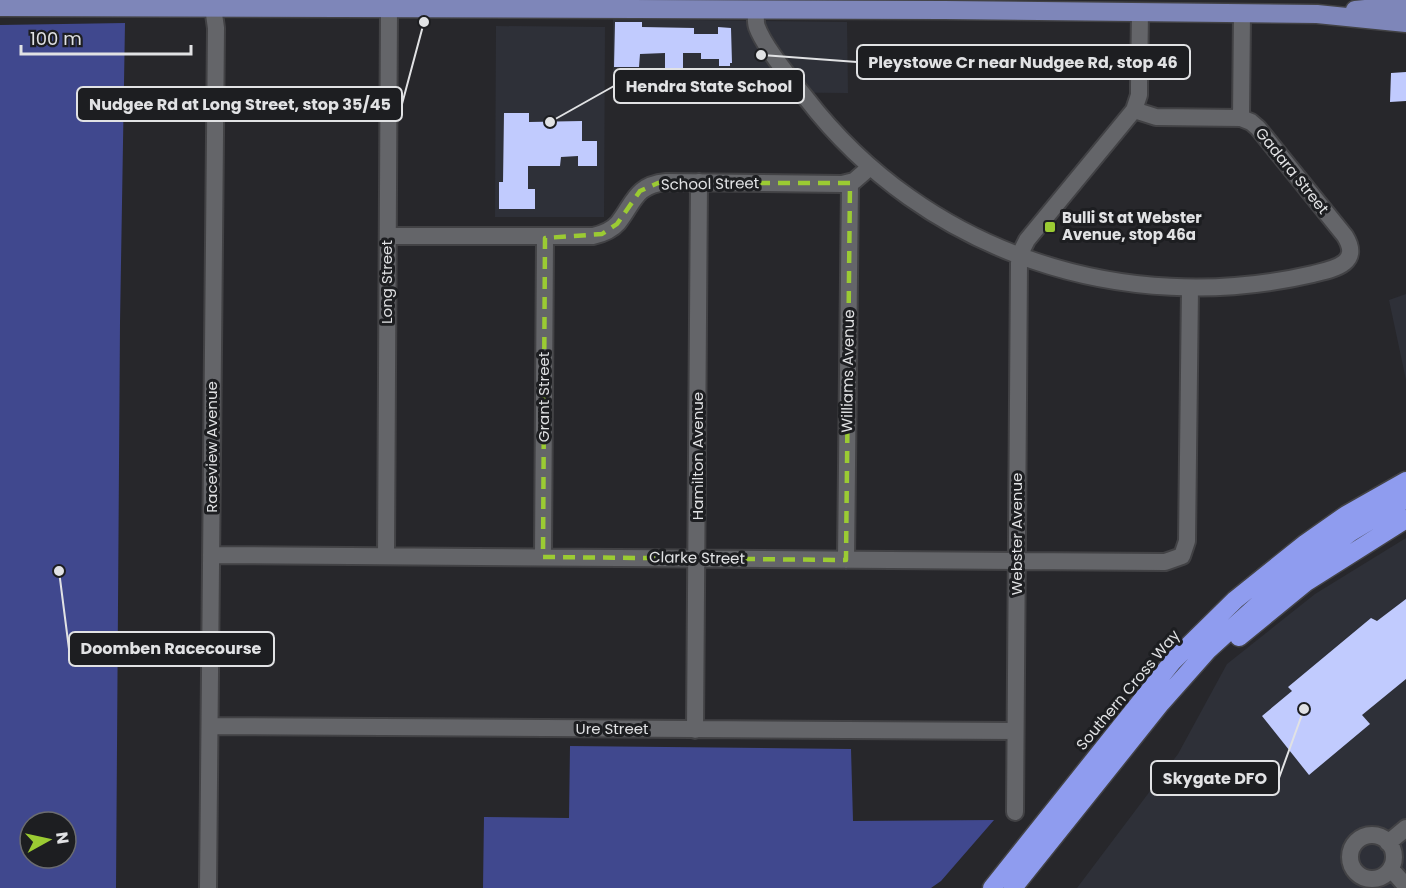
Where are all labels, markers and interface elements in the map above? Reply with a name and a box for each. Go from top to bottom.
scale bar [21,18,190,56]
text: 100 m [30,26,82,51]
callout: Pleystowe Cr near Nudgee Rd, stop 46 [857,45,1190,79]
text: Pleystowe Cr near Nudgee Rd, stop 46 [868,51,1178,74]
callout: Hendra State School [614,69,804,103]
text: Hendra State School [626,75,792,98]
callout: Nudgee Rd at Long Street, stop 35/45 [77,87,402,121]
text: Nudgee Rd at Long Street, stop 35/45 [89,93,391,116]
street label: Gadara Street [1251,123,1334,218]
street label: School Street [661,172,759,195]
place label: Bulli St at Webster Avenue, stop 46a [1062,207,1202,245]
marker: Bulli St at Webster Avenue, stop 46a [1043,220,1057,234]
street label: Long Street [376,240,397,324]
street label: Williams Avenue [836,309,859,433]
street label: Grant Street [533,352,554,442]
street label: Raceview Avenue [201,381,222,513]
street label: Hamilton Avenue [687,392,708,520]
street label: Webster Avenue [1006,473,1027,595]
street label: Clarke Street [649,546,745,569]
street label: Southern Cross Way [1071,625,1185,754]
callout: Doomben Racecourse [69,632,274,666]
text: Doomben Racecourse [81,637,262,660]
street label: Ure Street [576,718,648,739]
callout: Skygate DFO [1151,761,1279,795]
text: Skygate DFO [1163,767,1268,790]
north arrow [18,810,78,870]
text: N [50,830,75,846]

